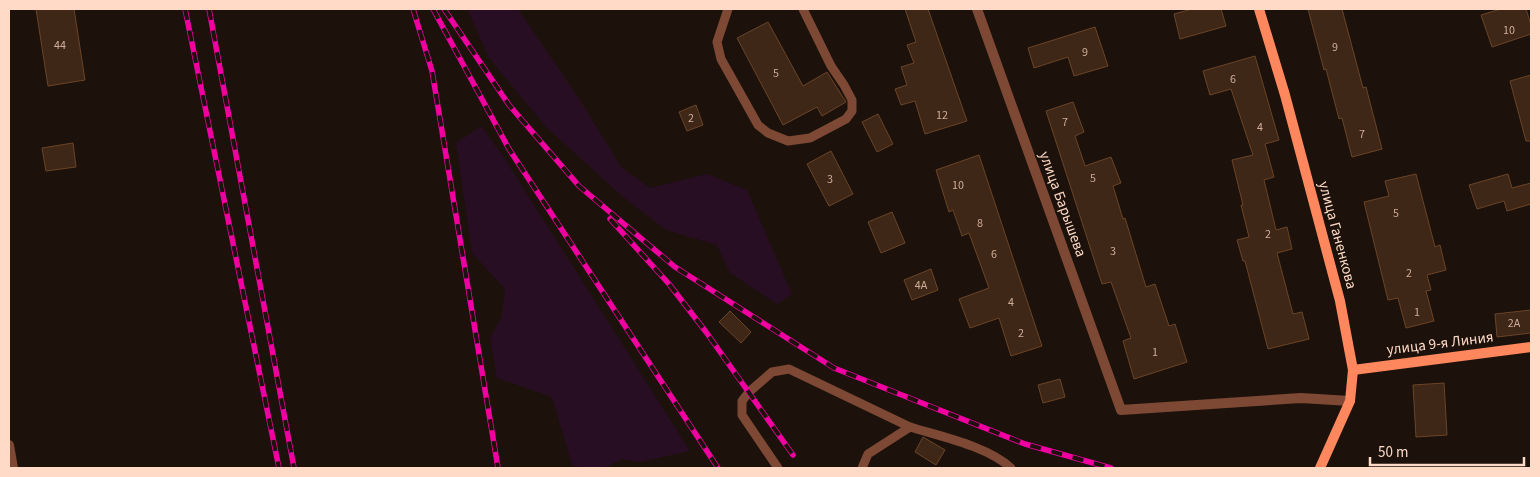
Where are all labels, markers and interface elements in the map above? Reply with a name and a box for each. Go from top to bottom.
house number: 10 [1503,22,1515,39]
house number: 44 [54,37,66,54]
house number: 9 [1332,39,1338,56]
house number: 9 [1082,44,1088,61]
house number: 5 [773,65,779,82]
house number: 6 [1230,71,1236,88]
house number: 12 [936,107,948,124]
house number: 2 [688,110,694,127]
house number: 7 [1062,114,1068,131]
house number: 4 [1257,119,1263,136]
house number: 7 [1359,126,1365,143]
street label: улица Барышева [1034,148,1091,260]
house number: 5 [1090,170,1096,187]
house number: 3 [827,171,833,188]
house number: 10 [952,177,964,194]
street label: улица Ганенкова [1313,179,1362,291]
house number: 5 [1393,205,1399,222]
house number: 8 [977,215,983,232]
house number: 2 [1265,226,1271,243]
house number: 3 [1110,243,1116,260]
house number: 6 [991,246,997,263]
house number: 2 [1406,265,1412,282]
house number: 4А [915,277,928,294]
house number: 4 [1008,294,1014,311]
house number: 1 [1414,304,1420,321]
house number: 2А [1508,315,1521,332]
house number: 2 [1018,325,1024,342]
street label: улица 9-я Линия [1385,327,1495,360]
house number: 1 [1152,344,1158,361]
scale bar [1370,434,1524,466]
text: 50 m [1378,442,1408,463]

